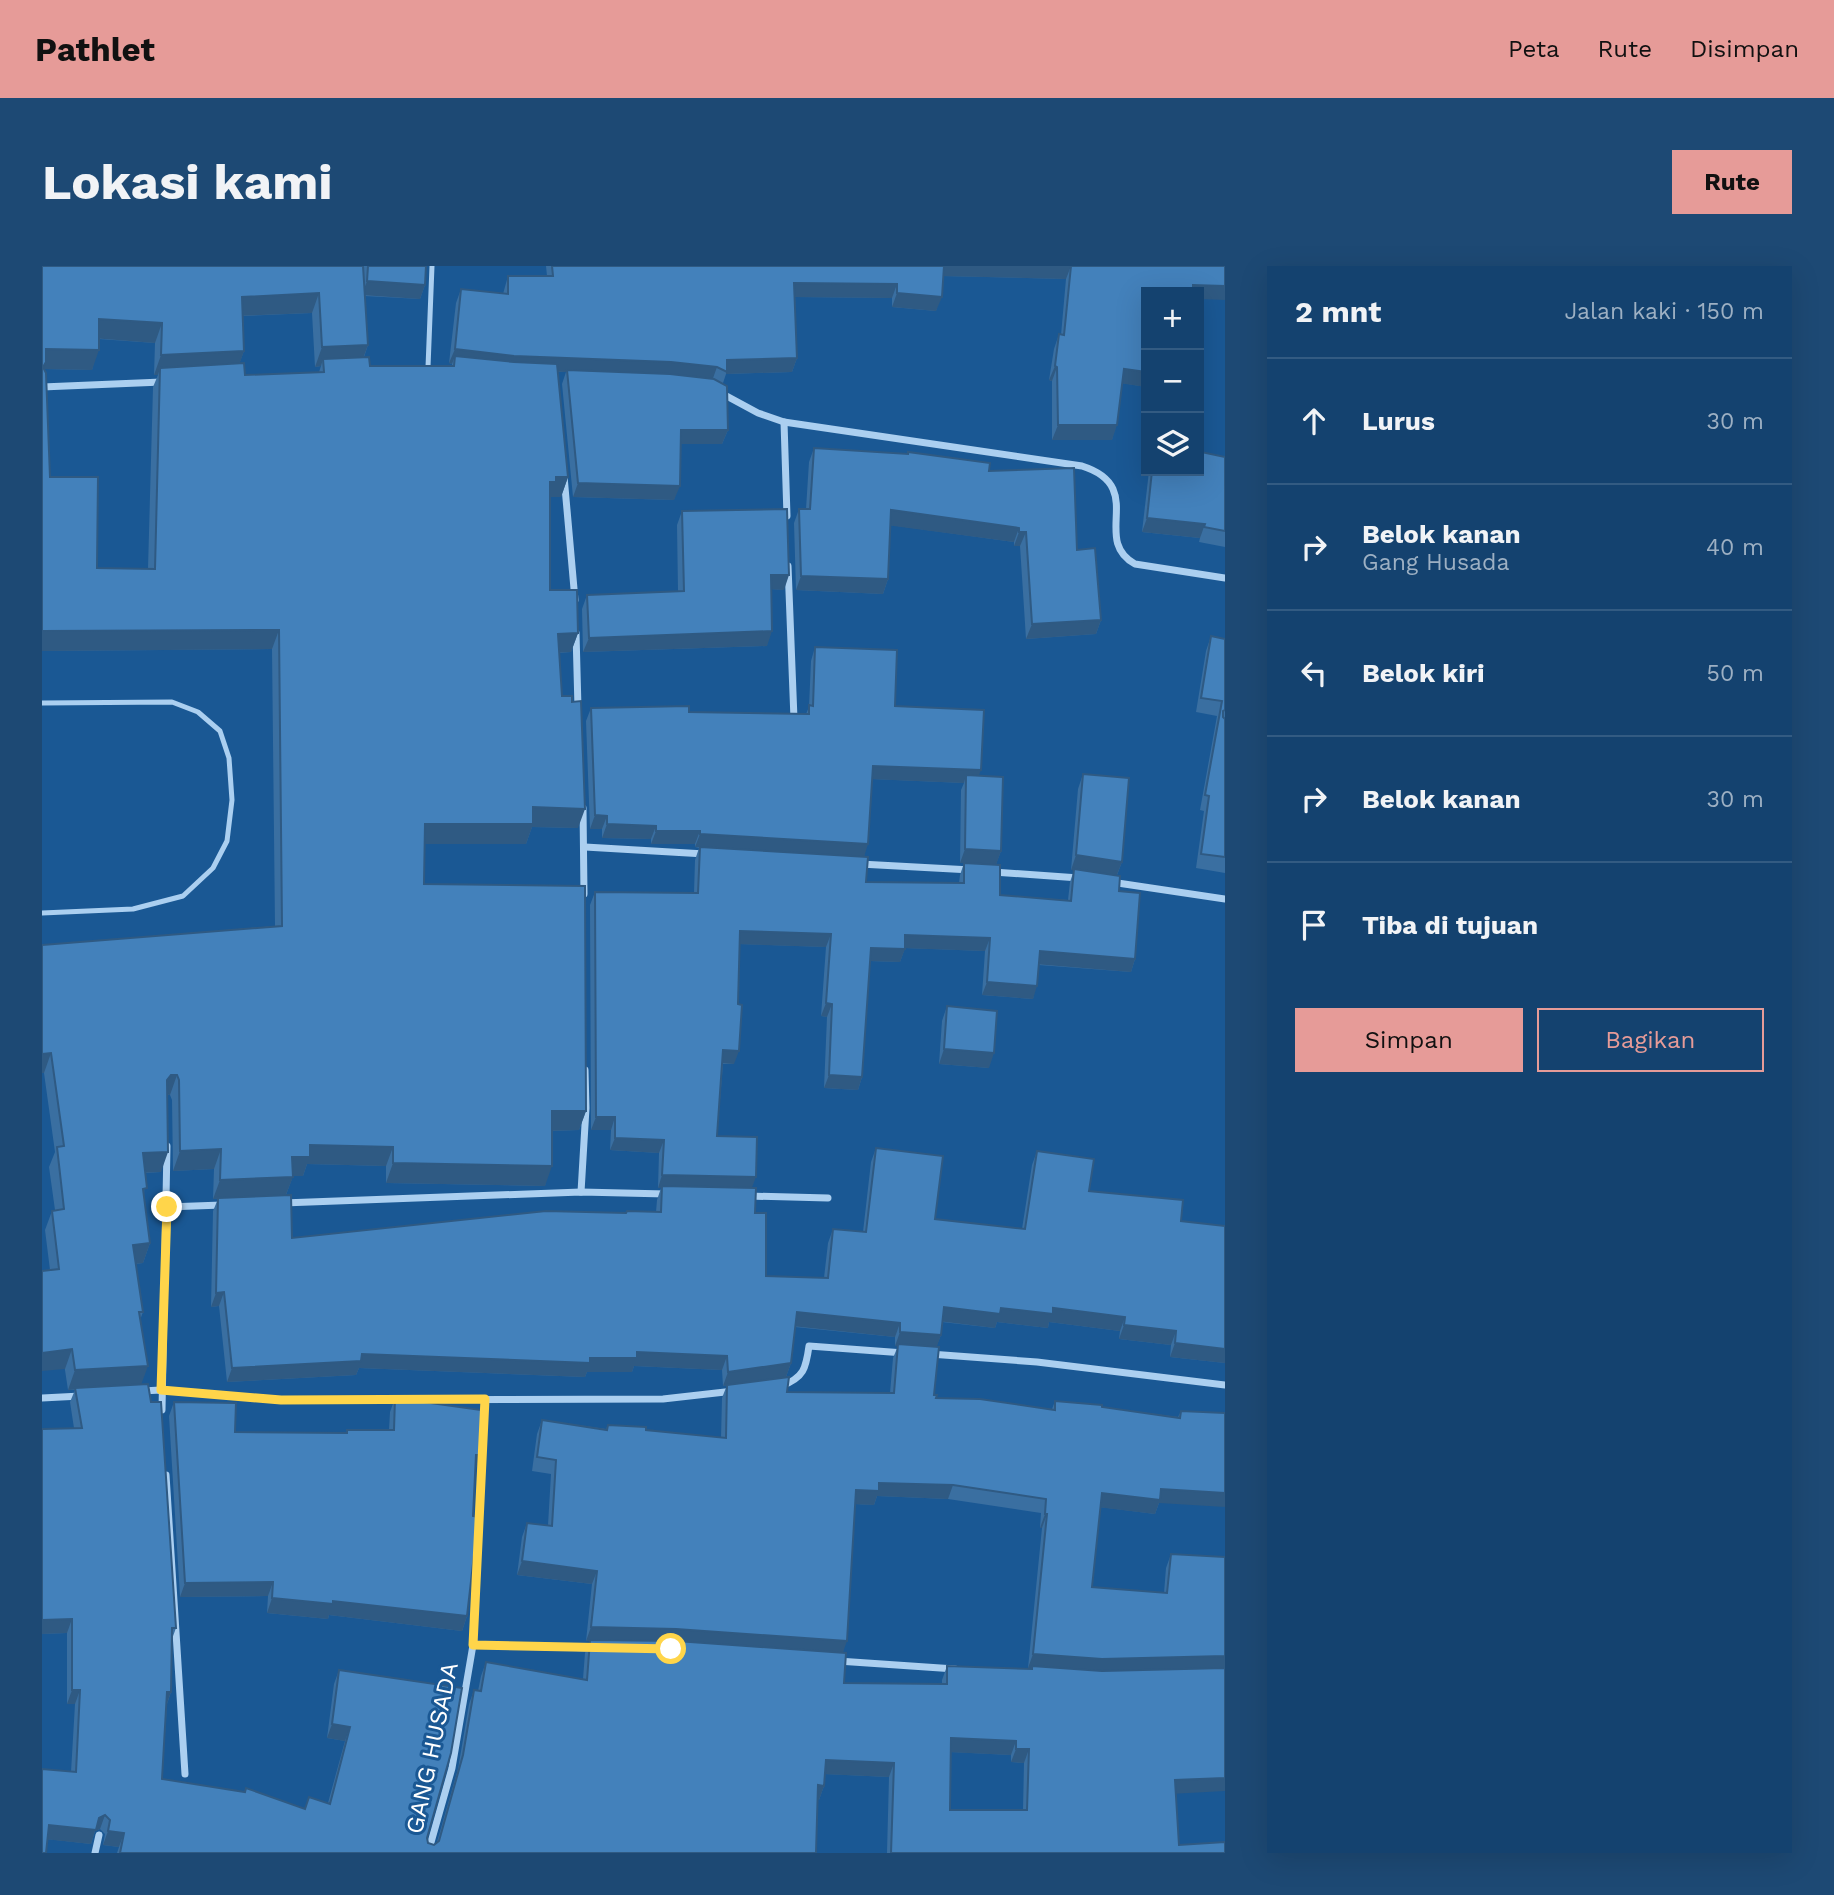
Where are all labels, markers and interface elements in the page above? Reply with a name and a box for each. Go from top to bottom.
text: Pathlet [35,30,155,69]
text: Peta [1508,35,1560,63]
text: Rute [1598,35,1652,63]
text: Disimpan [1690,35,1799,63]
button: Rute [1672,150,1792,214]
text: Lokasi kami [42,153,333,211]
map controls [1141,287,1204,476]
button: + [1141,287,1204,350]
text: 2 mnt [1295,294,1381,329]
text: Jalan kaki · 150 m [1564,298,1764,325]
button: − [1141,350,1204,413]
icon: ahead [1295,402,1333,440]
text: Lurus [1362,406,1435,436]
text: 30 m [1707,408,1764,435]
button: layers [1141,413,1204,476]
text: Belok kanan [1362,519,1521,549]
icon: right [1295,528,1333,566]
text: 40 m [1706,534,1764,561]
text: Gang Husada [1362,549,1509,576]
icon: left [1295,654,1333,692]
text: Belok kiri [1362,658,1485,688]
text: 50 m [1707,660,1764,687]
icon: right [1295,780,1333,818]
text: Belok kanan [1362,784,1521,814]
text: 30 m [1707,786,1764,813]
icon: arrive [1295,906,1333,944]
text: Tiba di tujuan [1362,910,1538,940]
button: Simpan [1295,1008,1523,1072]
button: Bagikan [1537,1008,1764,1072]
route end [151,1191,182,1222]
route start [655,1633,686,1664]
street label: GANG HUSADA [400,1660,464,1836]

